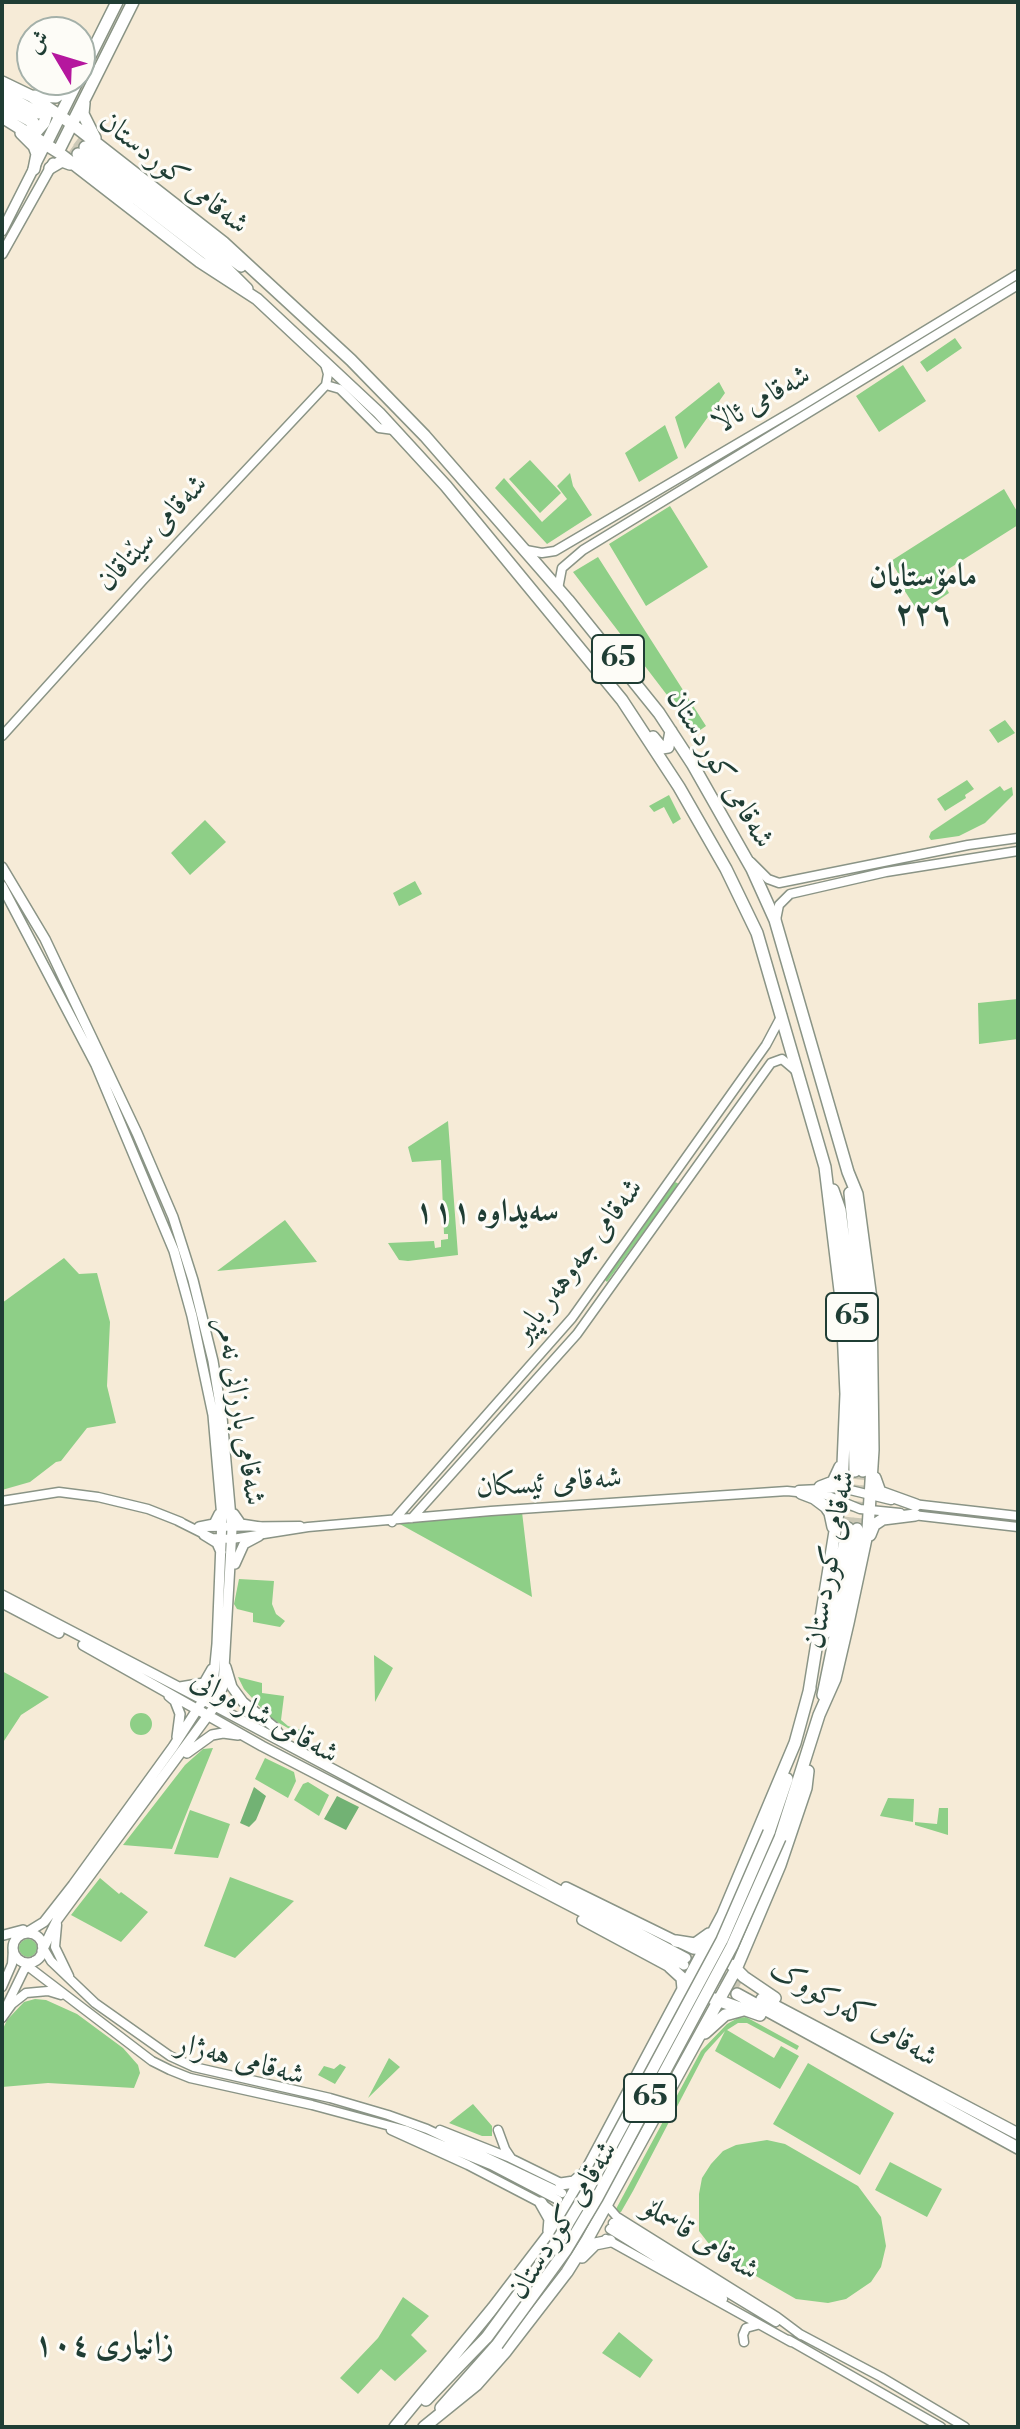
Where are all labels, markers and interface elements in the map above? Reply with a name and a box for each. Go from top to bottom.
north arrow [16,16,96,96]
text: ش [21,25,56,59]
street label: شەقامی کوردستان [91,104,255,244]
street label: شه‌قامی ئاڵا [706,358,818,444]
street label: شەقامی سێتاقان [90,468,216,600]
district label: مامۆستایان ٢٢٦ [869,559,977,634]
road number: 65 [592,635,644,683]
street label: شەقامی کوردستان [657,683,781,855]
street label: شەقامی جەوهەر باپیر [506,1172,652,1350]
district label: سەیداوە ١١١ [415,1194,559,1232]
road number: 65 [826,1293,878,1341]
street label: شەقامی بارزانی نەمر [206,1316,272,1508]
street label: شەقامی ئیسکان [475,1461,623,1507]
street label: شەقامی کوردستان [798,1468,864,1652]
street label: شەقامی شارەوانی [184,1663,344,1773]
street label: شەقامی کەرکووک [763,1951,943,2077]
street label: شەقامی هەژار [172,2027,308,2095]
road number: 65 [624,2074,676,2122]
street label: شەقامی کوردستان [501,2135,627,2307]
street label: شەقامی قاسملۆ [635,2190,765,2290]
district label: زانیاری ١٠٤ [34,2327,174,2365]

